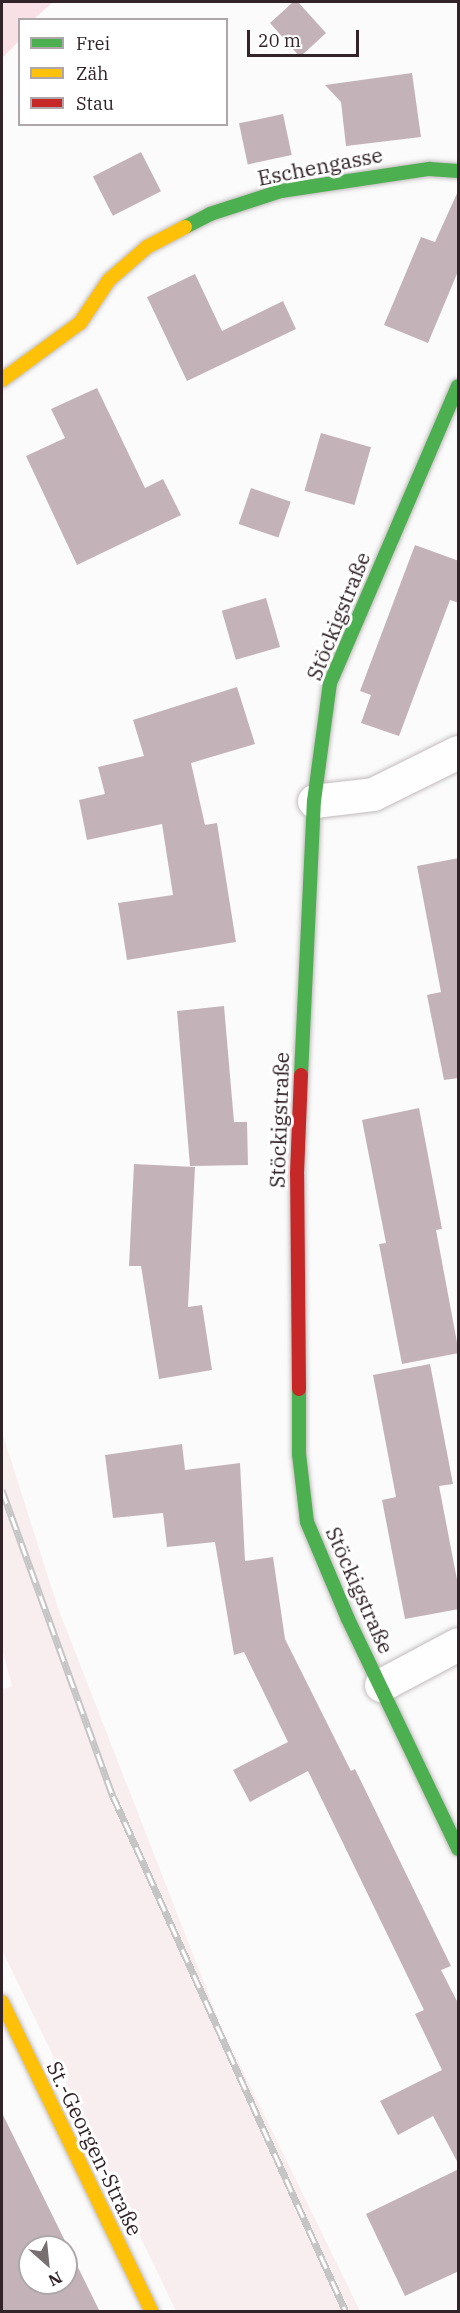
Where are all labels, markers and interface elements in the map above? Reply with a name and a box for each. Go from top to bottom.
legend [18,18,228,126]
scale bar [250,18,362,56]
text: 20 m [258,29,301,52]
text: Frei [76,32,110,55]
text: Zäh [76,62,109,85]
text: Stau [76,92,114,115]
street label: Eschengasse [255,142,385,190]
street label: Stöckigstraße [301,548,375,684]
street label: Stöckigstraße [264,1052,294,1188]
street label: Stöckigstraße [321,1523,399,1657]
street label: St.-Georgen-Straße [42,2057,148,2239]
north arrow [18,2235,78,2295]
text: N [45,2267,65,2291]

